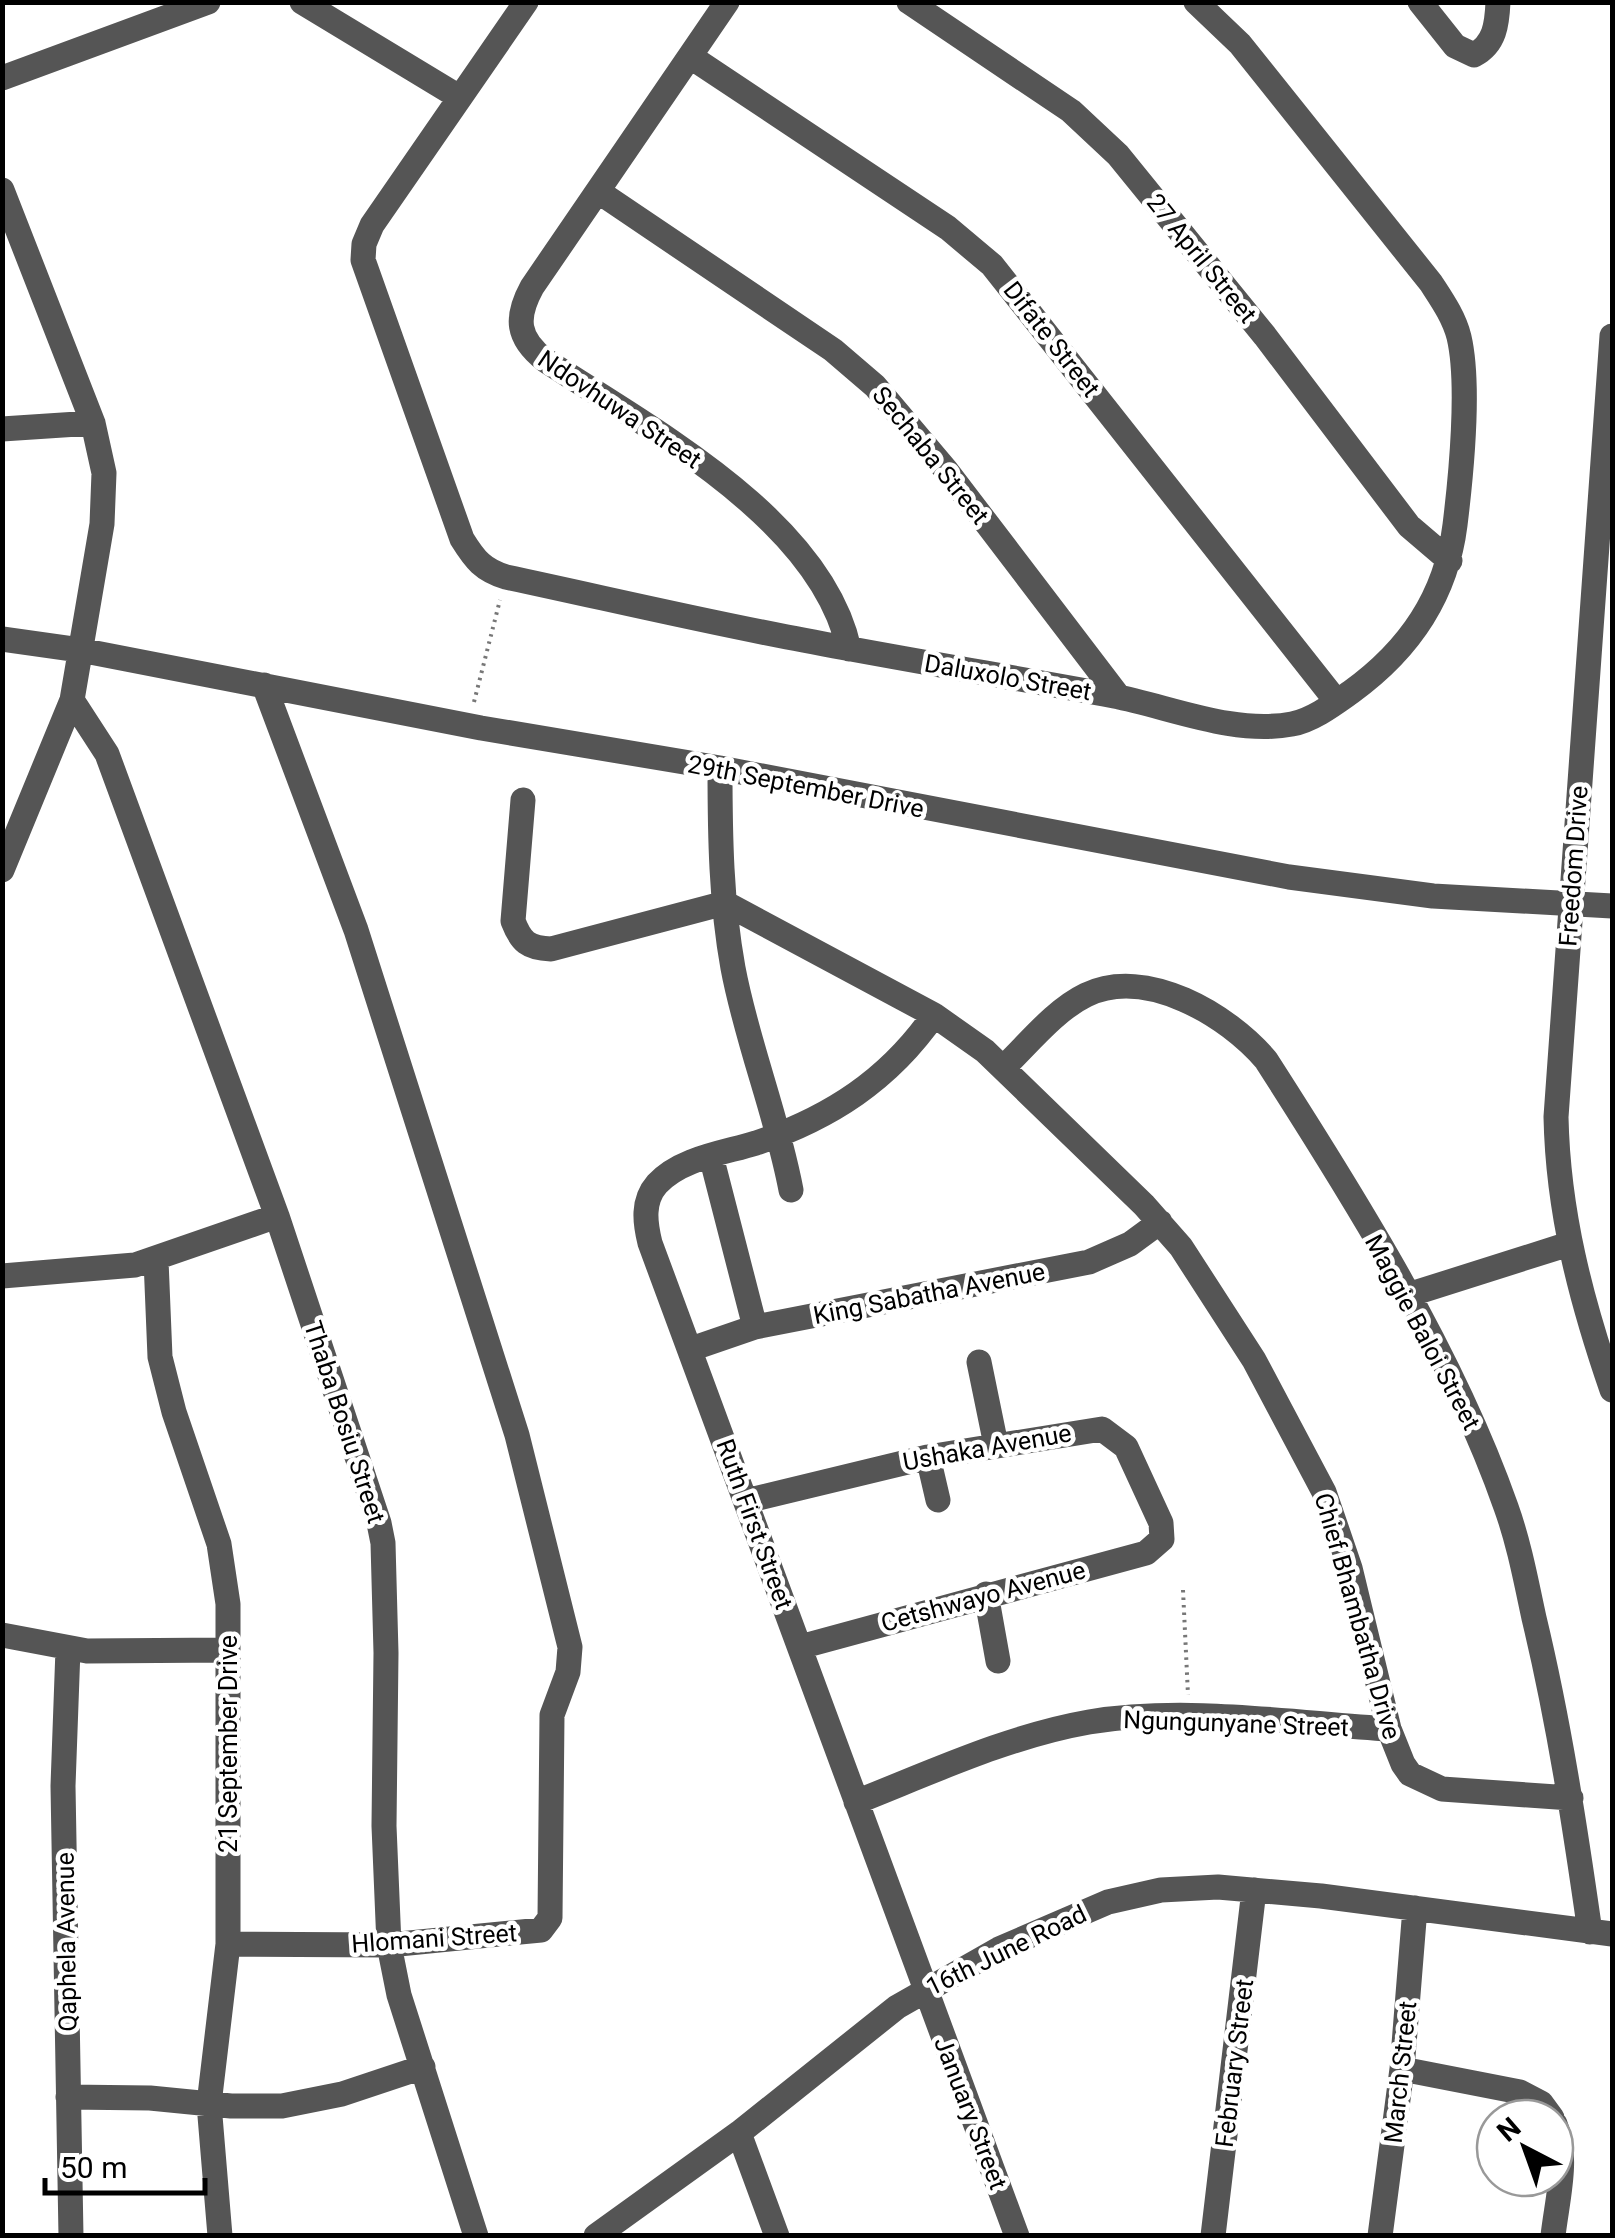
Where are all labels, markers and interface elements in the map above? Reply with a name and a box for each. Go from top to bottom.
street label: 27 April Street [1141,188,1262,329]
street label: Difate Street [998,276,1106,403]
street label: Ndovhuwa Street [533,344,707,475]
street label: Sechaba Street [866,381,995,530]
street label: Daluxolo Street [922,649,1094,706]
street label: 29th September Drive [685,749,926,824]
street label: Freedom Drive [1553,785,1594,947]
street label: Maggie Baloi Street [1359,1230,1486,1435]
street label: King Sabatha Avenue [811,1257,1047,1330]
street label: Thaba Bosiu Street [298,1317,391,1527]
street label: Ushaka Avenue [901,1418,1074,1477]
street label: Ruth First Street [710,1435,799,1613]
street label: Chief Bhambatha Drive [1308,1490,1407,1743]
street label: Cetshwayo Avenue [878,1555,1089,1638]
street label: 21 September Drive [214,1635,243,1853]
street label: Ngungunyane Street [1123,1705,1349,1742]
street label: Qaphela Avenue [50,1852,83,2032]
street label: 16th June Road [921,1899,1091,2002]
street label: Hlomani Street [350,1918,518,1959]
street label: February Street [1210,1977,1259,2149]
street label: March Street [1379,2000,1422,2145]
street label: January Street [928,2033,1013,2194]
north arrow [1475,2098,1575,2198]
text: N [1491,2111,1527,2148]
scale bar [45,2133,205,2195]
text: 50 m [60,2150,127,2185]

